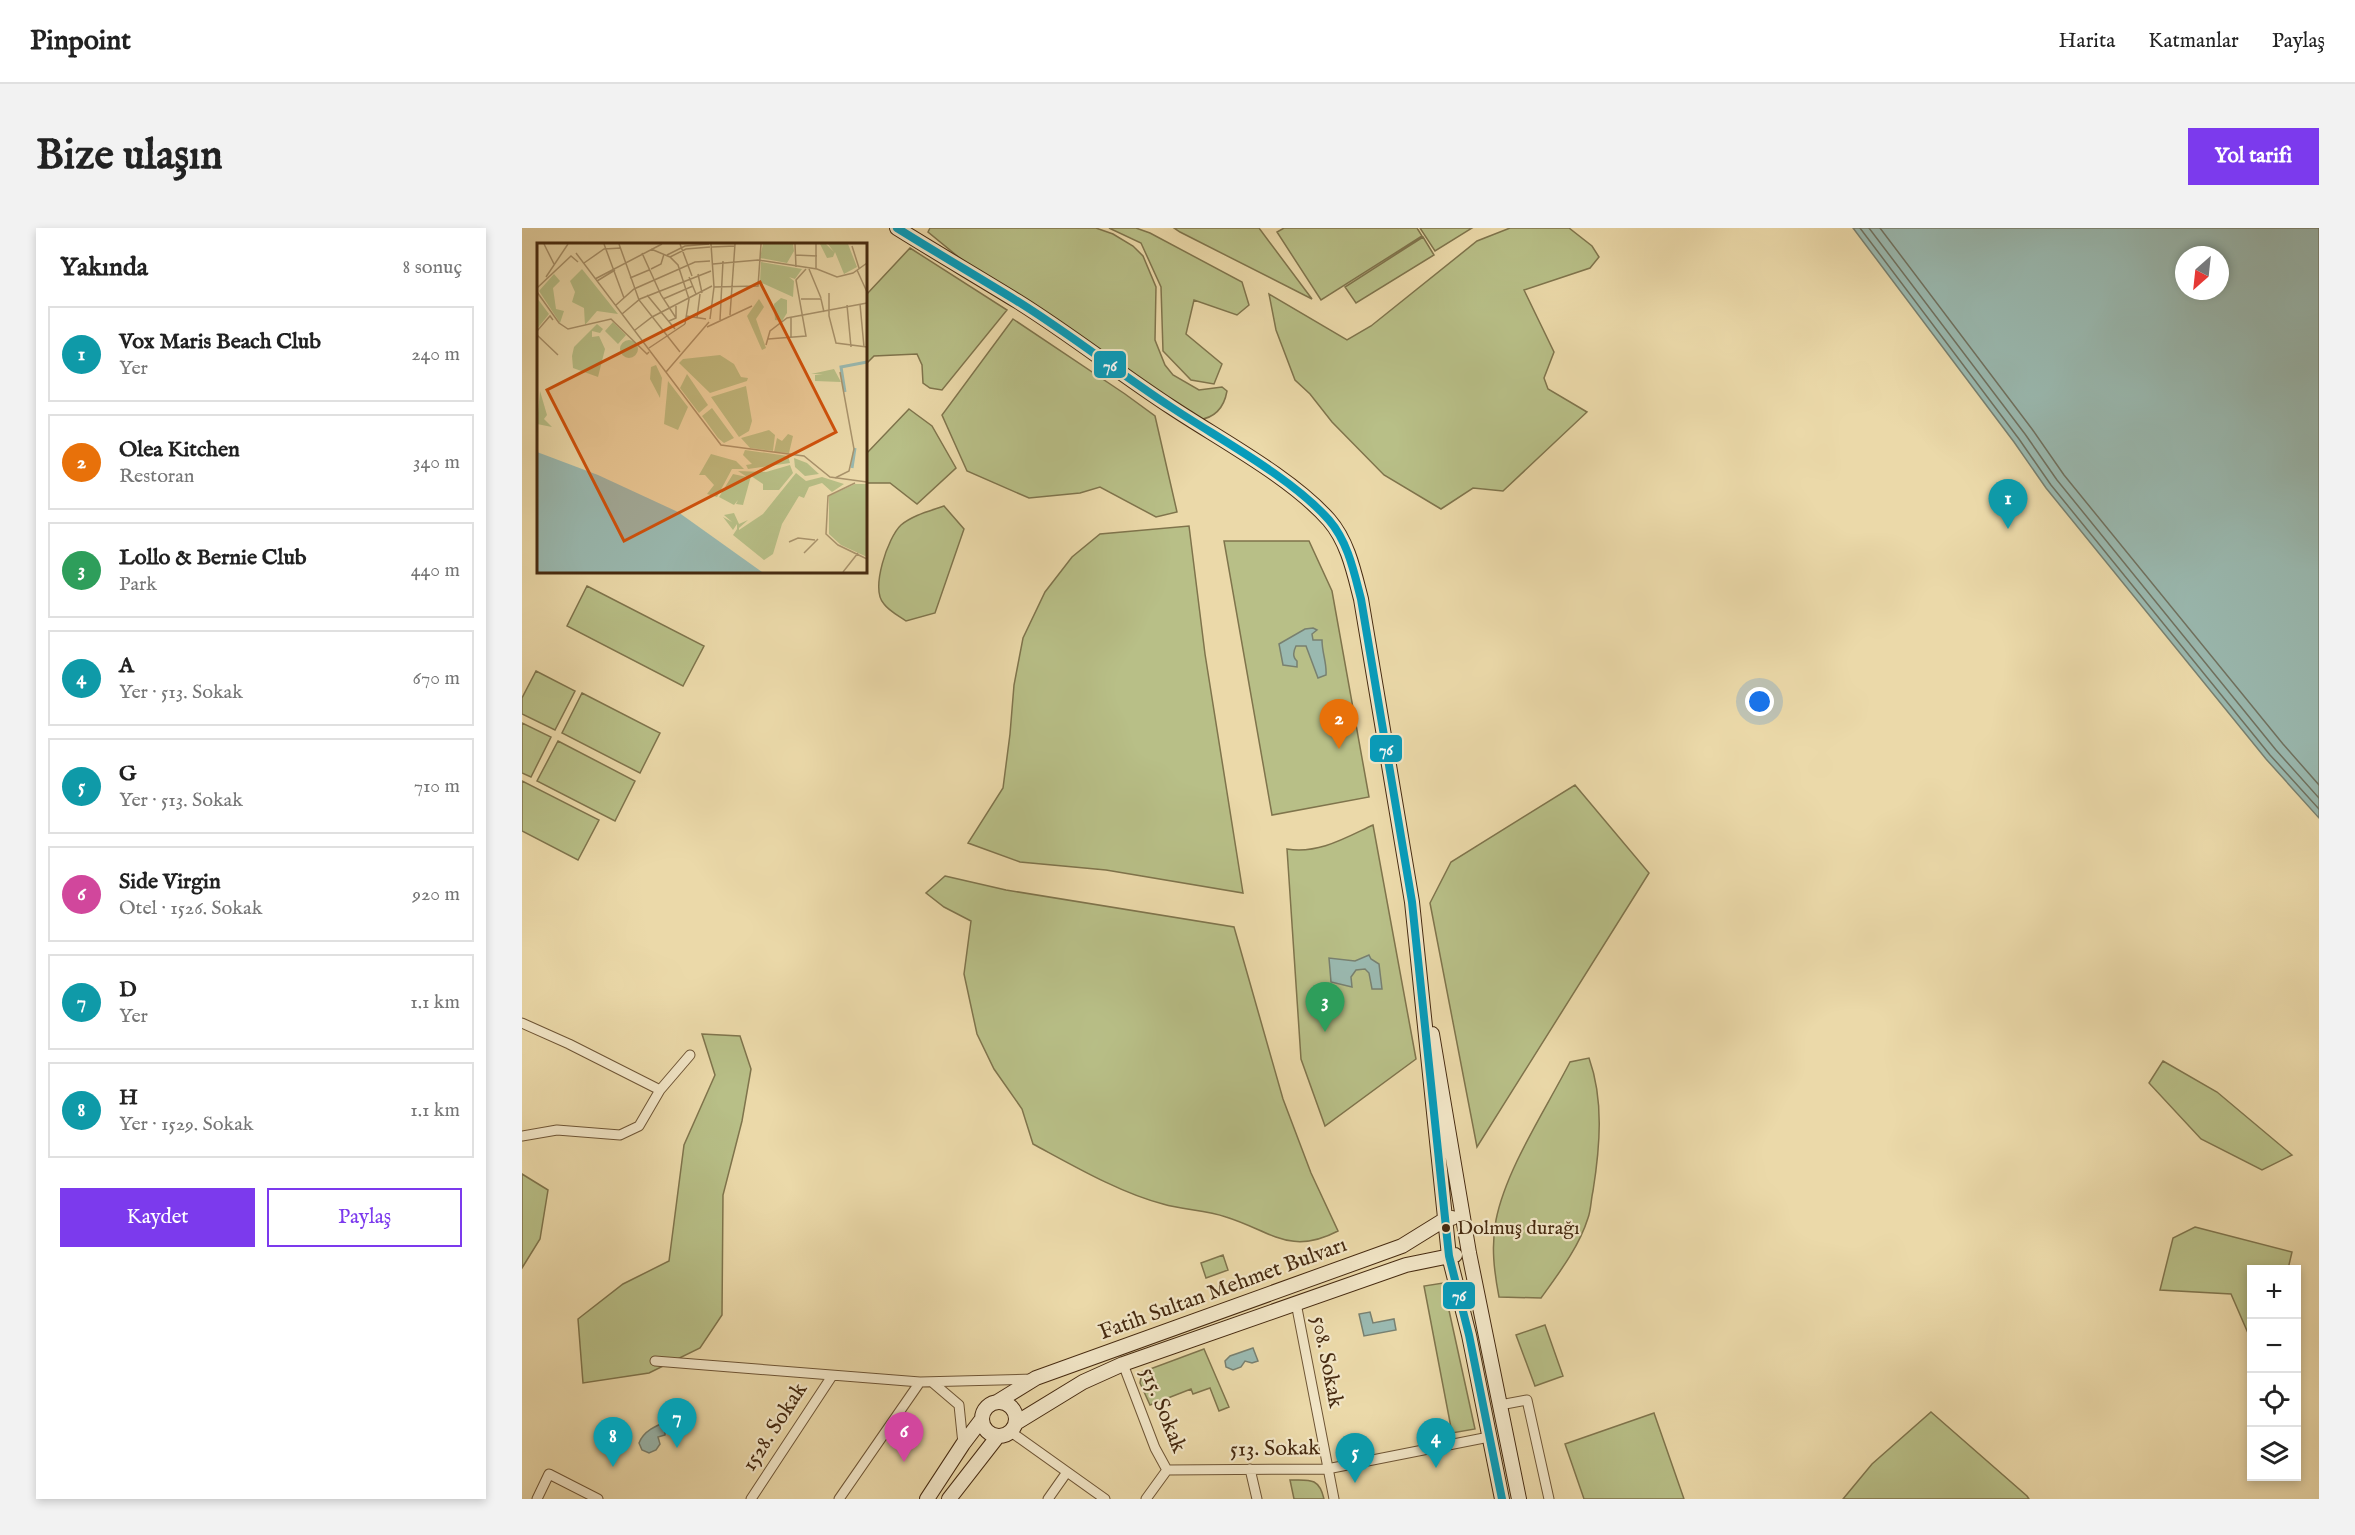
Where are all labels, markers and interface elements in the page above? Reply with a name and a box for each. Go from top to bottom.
text: Pinpoint [30,24,131,59]
text: Harita [2059,28,2115,55]
text: Katmanlar [2148,28,2239,55]
text: Paylaş [2272,28,2325,55]
button: Yol tarifi [2188,128,2319,185]
text: Bize ulaşın [36,130,223,183]
inset map [537,243,867,573]
north arrow [2175,246,2229,300]
text: Yakında [60,251,148,284]
text: 8 sonuç [403,255,462,280]
text: Vox Maris Beach Club [119,328,321,356]
text: 1 [78,342,85,367]
text: 240 m [411,342,460,367]
line badge: 76 [1093,350,1127,379]
text: Yer [119,356,148,381]
text: 76 [1103,357,1118,377]
text: Olea Kitchen [119,436,240,464]
text: 2 [77,450,86,475]
text: 340 m [413,450,460,475]
text: Restoran [119,464,195,489]
pin: 1 [1988,480,2028,529]
text: Lollo & Bernie Club [119,544,307,572]
text: 3 [78,558,85,583]
text: 440 m [411,558,460,583]
text: Park [119,572,157,597]
text: A [119,652,134,680]
text: 4 [77,666,86,691]
text: 670 m [413,666,460,691]
text: Yer · 513. Sokak [119,680,243,705]
your location [1745,687,1774,716]
pin: 2 [1320,700,1358,749]
line badge: 76 [1369,734,1403,763]
text: 76 [1379,741,1394,761]
text: G [119,760,137,788]
text: 5 [78,774,85,799]
text: 710 m [414,774,460,799]
text: Yer · 513. Sokak [119,788,243,813]
text: Side Virgin [119,868,221,896]
text: 6 [77,882,86,907]
text: 920 m [412,882,460,907]
text: Otel · 1526. Sokak [119,896,262,921]
text: D [119,976,137,1004]
pin: 3 [1306,982,1344,1032]
text: 7 [77,990,86,1015]
text: 1.1 km [410,990,460,1015]
text: Yer [119,1004,148,1029]
text: H [119,1084,138,1112]
text: 8 [78,1098,85,1123]
text: 1.1 km [410,1098,460,1123]
text: Yer · 1529. Sokak [119,1112,254,1137]
button: Kaydet [60,1188,255,1247]
button: Paylaş [267,1188,462,1247]
place label: Dolmuş durağı [1457,1216,1580,1241]
marker: Dolmuş durağı [1440,1222,1452,1234]
street label: Fatih Sultan Mehmet Bulvarı [1095,1231,1351,1347]
map controls [2247,1265,2301,1481]
button: + [2247,1265,2301,1319]
line badge: 76 [1442,1281,1476,1310]
text: 76 [1452,1287,1467,1307]
street label: 508. Sokak [1304,1314,1350,1411]
button: − [2247,1319,2301,1373]
street label: 515. Sokak [1133,1363,1193,1457]
button: locate [2247,1373,2301,1427]
street label: 1528. Sokak [736,1377,814,1477]
pin: 7 [658,1398,696,1448]
pin: 6 [884,1412,923,1462]
pin: 8 [594,1418,632,1467]
pin: 4 [1416,1418,1456,1468]
button: layers [2247,1427,2301,1481]
street label: 513. Sokak [1230,1434,1320,1464]
pin: 5 [1336,1434,1374,1483]

